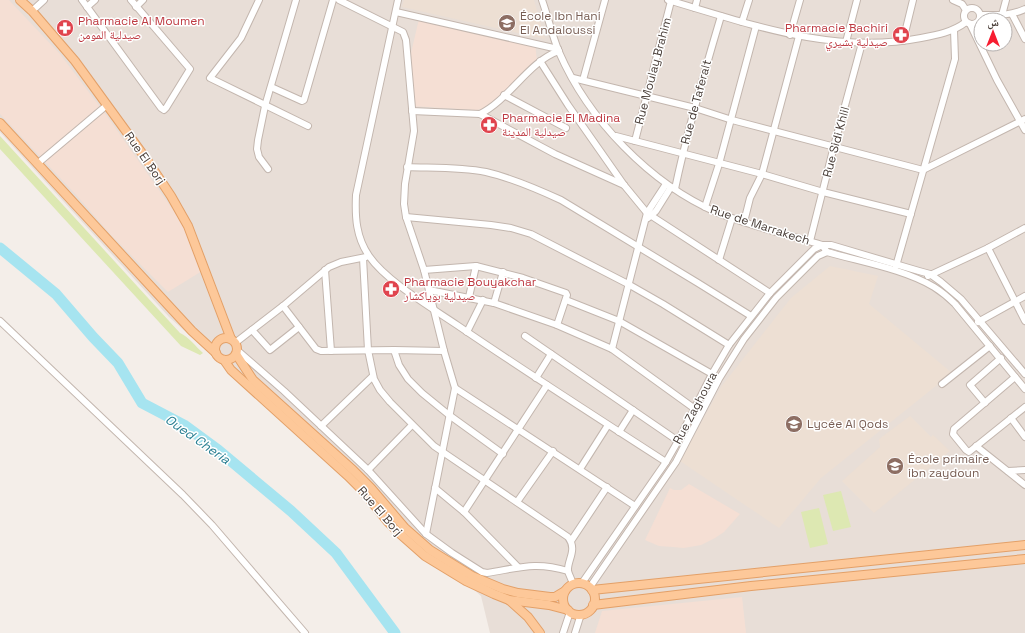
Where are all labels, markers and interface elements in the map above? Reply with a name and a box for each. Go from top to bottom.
place label: École Ibn Hani El Andaloussi [520,8,601,38]
north arrow [973,12,1013,52]
place label: Pharmacie Al Moumen صيدلية المومن [78,13,205,43]
school or university icon: École Ibn Hani El Andaloussi [497,13,517,33]
text: ش [987,15,999,30]
street label: Rue Moulay Brahim [631,16,675,126]
pharmacy icon: Pharmacie Al Moumen صيدلية المومن [55,18,75,38]
place label: Pharmacie Bachiri صيدلية بشيري [785,20,888,52]
pharmacy icon: Pharmacie Bachiri صيدلية بشيري [891,25,911,45]
street label: Rue de Taferalt [677,58,715,146]
street label: Rue Sidi Khlil [819,105,853,179]
place label: Pharmacie El Madina صيدلية المدينة [502,110,620,140]
pharmacy icon: Pharmacie El Madina صيدلية المدينة [479,115,499,135]
street label: Rue El Borj [121,129,169,187]
street label: Rue de Marrakech [708,201,812,249]
place label: Pharmacie Bouyakchar صيدلية بوياكشار [403,274,537,304]
pharmacy icon: Pharmacie Bouyakchar صيدلية بوياكشار [381,279,401,299]
street label: Rue Zaghoura [669,369,721,447]
water label: Oued Cheria [162,411,234,468]
school or university icon: Lycée Al Qods [784,414,804,434]
place label: Lycée Al Qods [807,416,888,432]
place label: École primaire ibn zaydoun [908,451,989,481]
school or university icon: École primaire ibn zaydoun [885,456,905,476]
street label: Rue El Borj [354,483,406,539]

